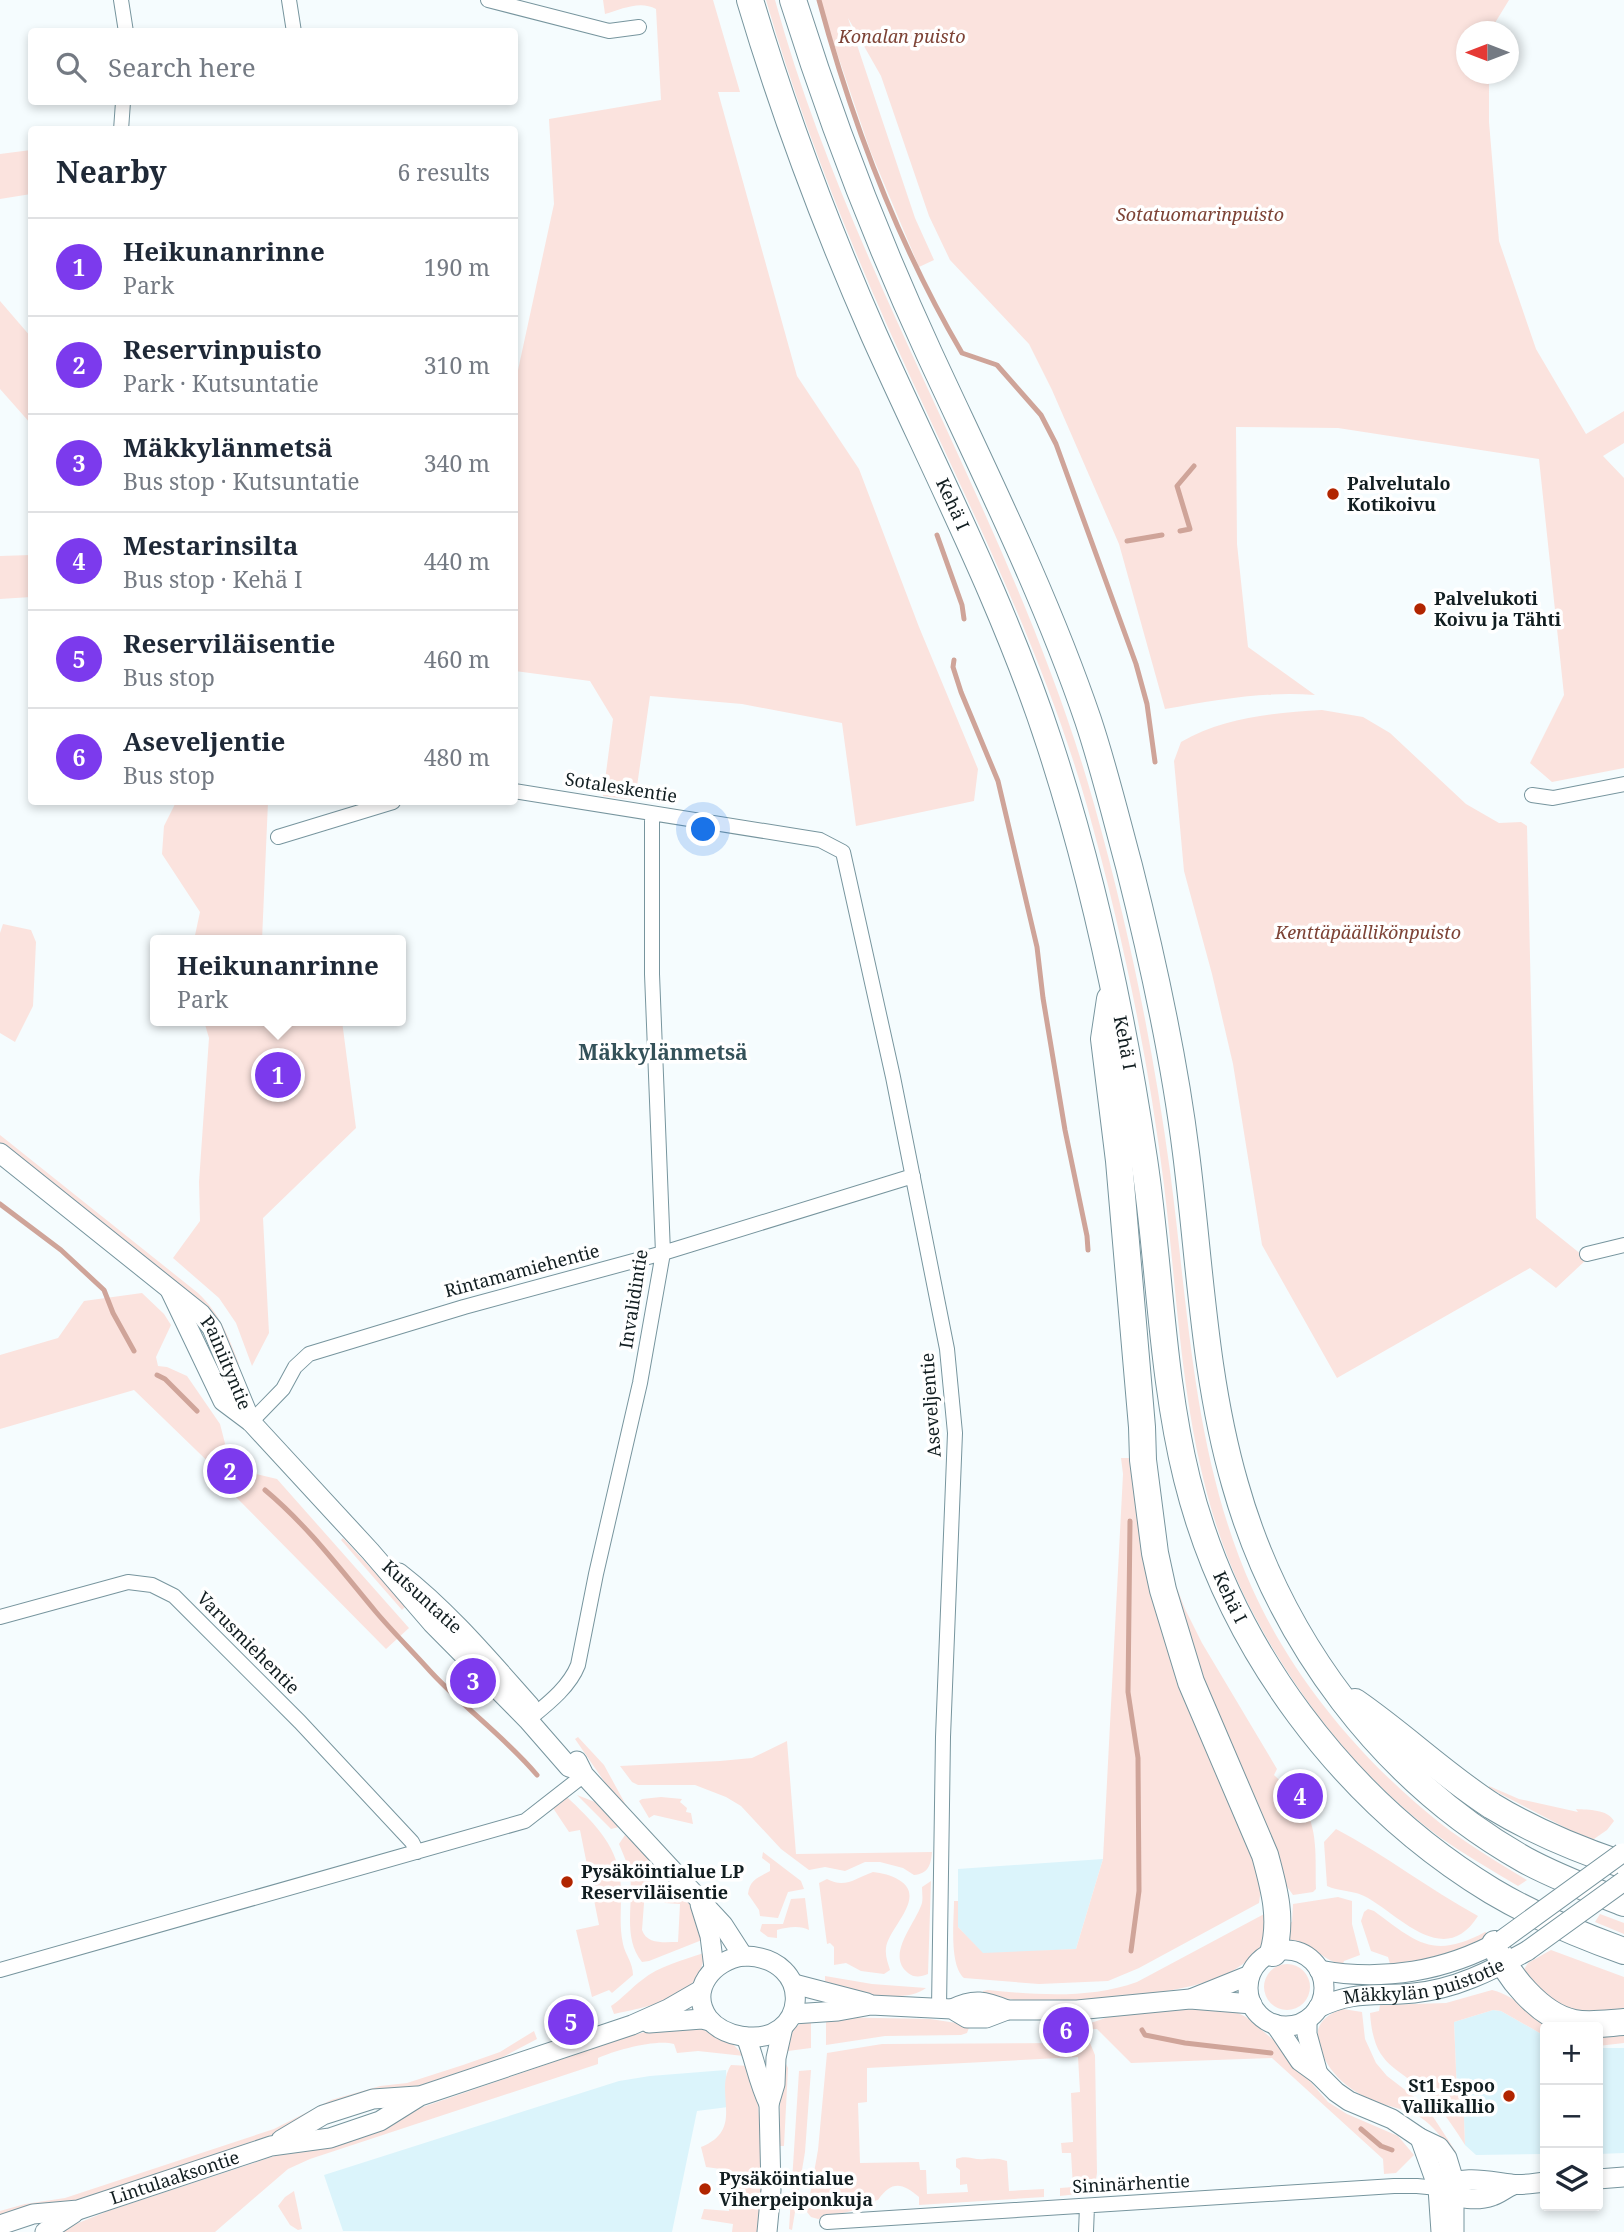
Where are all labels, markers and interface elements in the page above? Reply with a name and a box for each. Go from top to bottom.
north arrow [1456,21,1519,84]
park label: Konalan puisto [837,24,966,48]
search box [28,28,518,105]
icon: search [52,48,90,86]
text: Search here [108,49,256,85]
text: Nearby [56,151,167,192]
text: 6 results [397,156,490,188]
park label: Sotatuomarinpuisto [1116,202,1284,226]
text: Heikunanrinne [123,233,325,269]
text: 1 [73,251,86,283]
text: 190 m [424,251,490,283]
text: Park [123,269,174,301]
text: Reservinpuisto [123,331,322,367]
text: 2 [73,349,86,381]
text: 310 m [424,349,490,381]
text: Park · Kutsuntatie [123,367,319,399]
text: Mäkkylänmetsä [123,429,333,465]
text: 3 [73,447,86,479]
text: 340 m [424,447,490,479]
text: Bus stop · Kutsuntatie [123,465,360,497]
place label: Palvelutalo Kotikoivu [1347,471,1451,516]
street label: Kehä I [931,474,976,534]
marker: Palvelutalo Kotikoivu [1325,486,1341,502]
text: Mestarinsilta [123,527,298,563]
text: 4 [73,545,86,577]
text: 440 m [424,545,490,577]
text: Bus stop · Kehä I [123,563,303,595]
place label: Palvelukoti Koivu ja Tähti [1434,586,1562,631]
marker: Palvelukoti Koivu ja Tähti [1412,601,1428,617]
text: Reserviläisentie [123,625,335,661]
text: 5 [73,643,86,675]
text: 460 m [424,643,490,675]
text: Bus stop [123,661,215,693]
text: Aseveljentie [123,723,285,759]
text: 6 [73,741,86,773]
text: 480 m [424,741,490,773]
text: Bus stop [123,759,215,791]
street label: Sotaleskentie [563,766,679,808]
your location [686,812,720,846]
park label: Kenttäpäällikönpuisto [1274,920,1461,944]
popup [150,935,406,1026]
text: Heikunanrinne [177,947,379,983]
text: Park [177,983,228,1015]
street label: Kehä I [1109,1013,1142,1072]
district label: Mäkkylänmetsä [578,1038,748,1066]
pin: 1 [255,1049,301,1101]
street label: Rintamamiehentie [442,1238,602,1302]
street label: Invalidintie [613,1247,653,1350]
street label: Painiityntie [196,1310,258,1413]
street label: Aseveljentie [914,1352,946,1458]
pin: 2 [207,1445,253,1497]
street label: Kutsuntatie [378,1554,468,1638]
street label: Kehä I [1208,1567,1253,1627]
street label: Varusmiehentie [192,1586,305,1699]
pin: 3 [450,1655,496,1707]
pin: 4 [1277,1770,1323,1822]
place label: Pysäköintialue LP Reserviläisentie [581,1859,744,1904]
marker: Pysäköintialue LP Reserviläisentie [559,1874,575,1890]
street label: Mäkkylän puistotie [1342,1952,1508,2009]
pin: 5 [548,1996,594,2048]
pin: 6 [1043,2004,1089,2056]
map controls [1540,2022,1603,2211]
button: + [1540,2022,1603,2085]
place label: St1 Espoo Vallikallio [1401,2073,1495,2118]
button: − [1540,2085,1603,2148]
marker: St1 Espoo Vallikallio [1501,2088,1517,2104]
street label: Lintulaaksontie [107,2144,242,2210]
button: layers [1540,2148,1603,2211]
place label: Pysäköintialue Viherpeiponkuja [719,2166,873,2211]
street label: Sininärhentie [1072,2168,1190,2198]
marker: Pysäköintialue Viherpeiponkuja [697,2181,713,2197]

